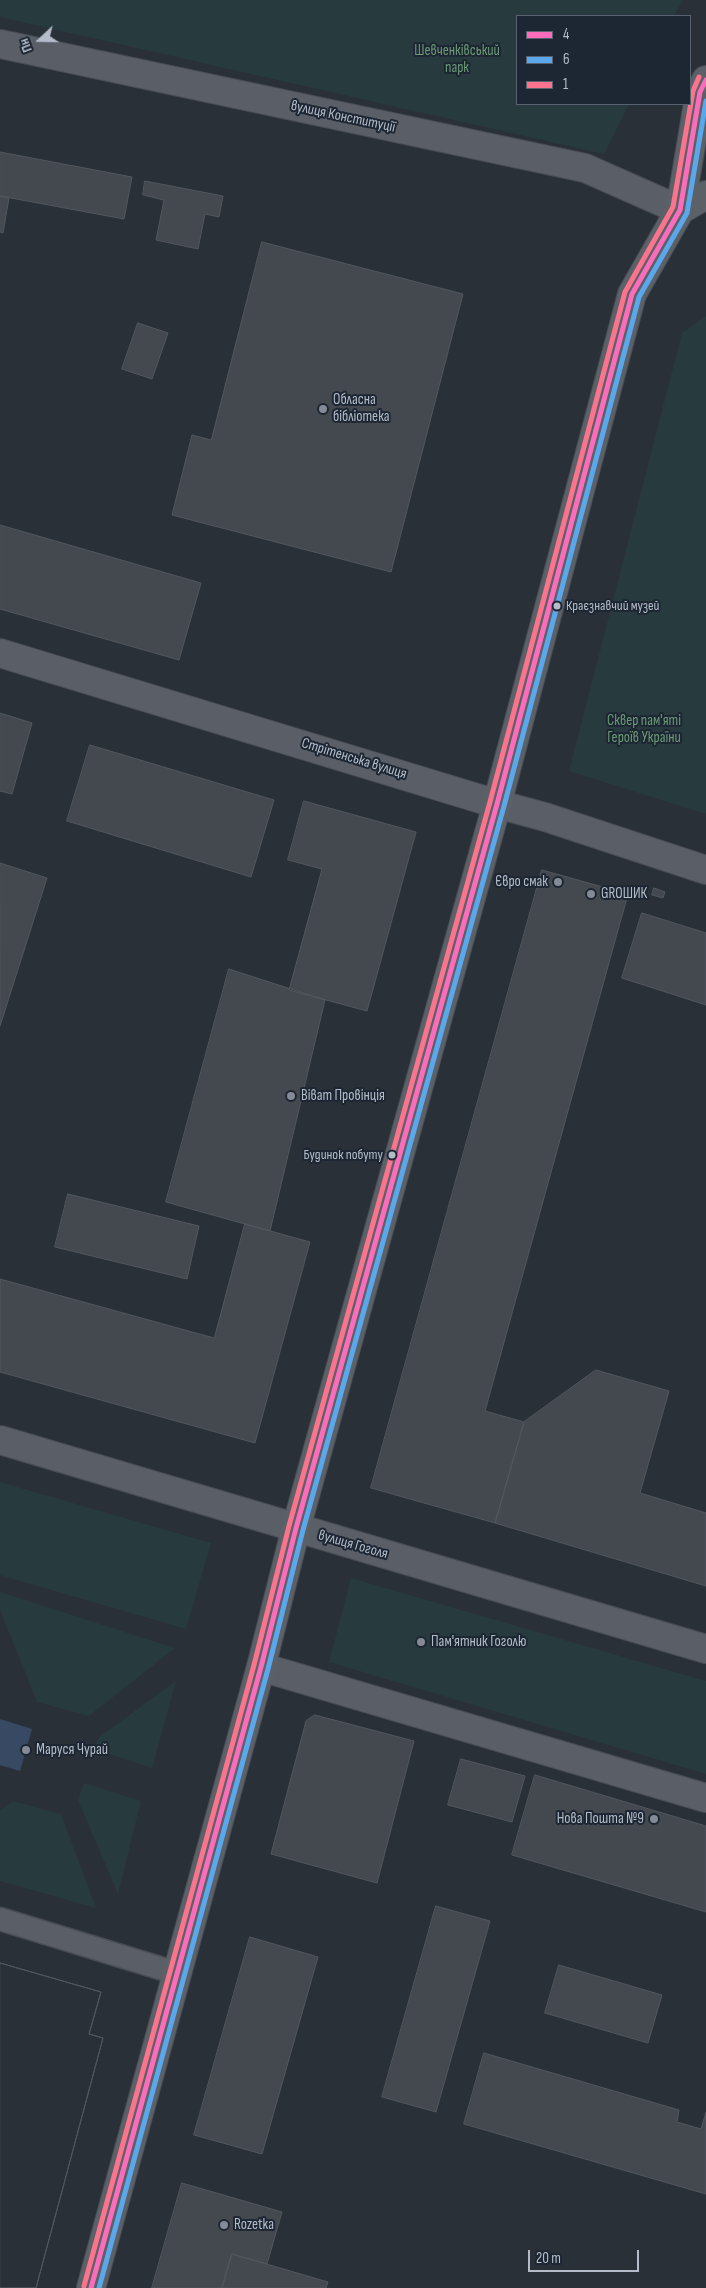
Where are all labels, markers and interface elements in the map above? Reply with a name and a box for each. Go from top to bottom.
north arrow [15,15,65,65]
legend [516,15,691,105]
text: 4 [563,25,569,44]
text: Пн [15,36,36,55]
park label: Шевченківський парк [414,42,500,77]
text: 6 [563,50,570,69]
text: 1 [563,75,568,94]
street label: вулиця Конституції [289,97,397,137]
place label: Обласна бібліотека [333,391,390,426]
marker: Обласна бібліотека [317,403,329,415]
place label: Краєзнавчий музей [566,598,659,614]
marker: Краєзнавчий музей [552,601,562,611]
park label: Сквер пам'яті Героїв України [607,712,681,747]
street label: Стрітенська вулиця [299,734,409,784]
place label: Євро смак [495,873,548,891]
marker: Євро смак [552,876,564,888]
place label: GROШИК [601,885,647,903]
marker: GROШИК [585,888,597,900]
place label: Віват Провінція [301,1087,385,1105]
marker: Віват Провінція [285,1090,297,1102]
place label: Будинок побуту [304,1147,383,1163]
marker: Будинок побуту [387,1150,397,1160]
street label: вулиця Гоголя [316,1526,390,1564]
place label: Пам'ятник Гоголю [431,1633,526,1651]
marker: Пам'ятник Гоголю [415,1636,427,1648]
place label: Маруся Чурай [36,1741,108,1759]
marker: Маруся Чурай [20,1744,32,1756]
place label: Нова Пошта №9 [557,1810,644,1828]
marker: Нова Пошта №9 [648,1813,660,1825]
place label: Rozetka [234,2216,274,2234]
marker: Rozetka [218,2219,230,2231]
scale bar [531,2240,642,2272]
text: 20 m [536,2249,561,2268]

